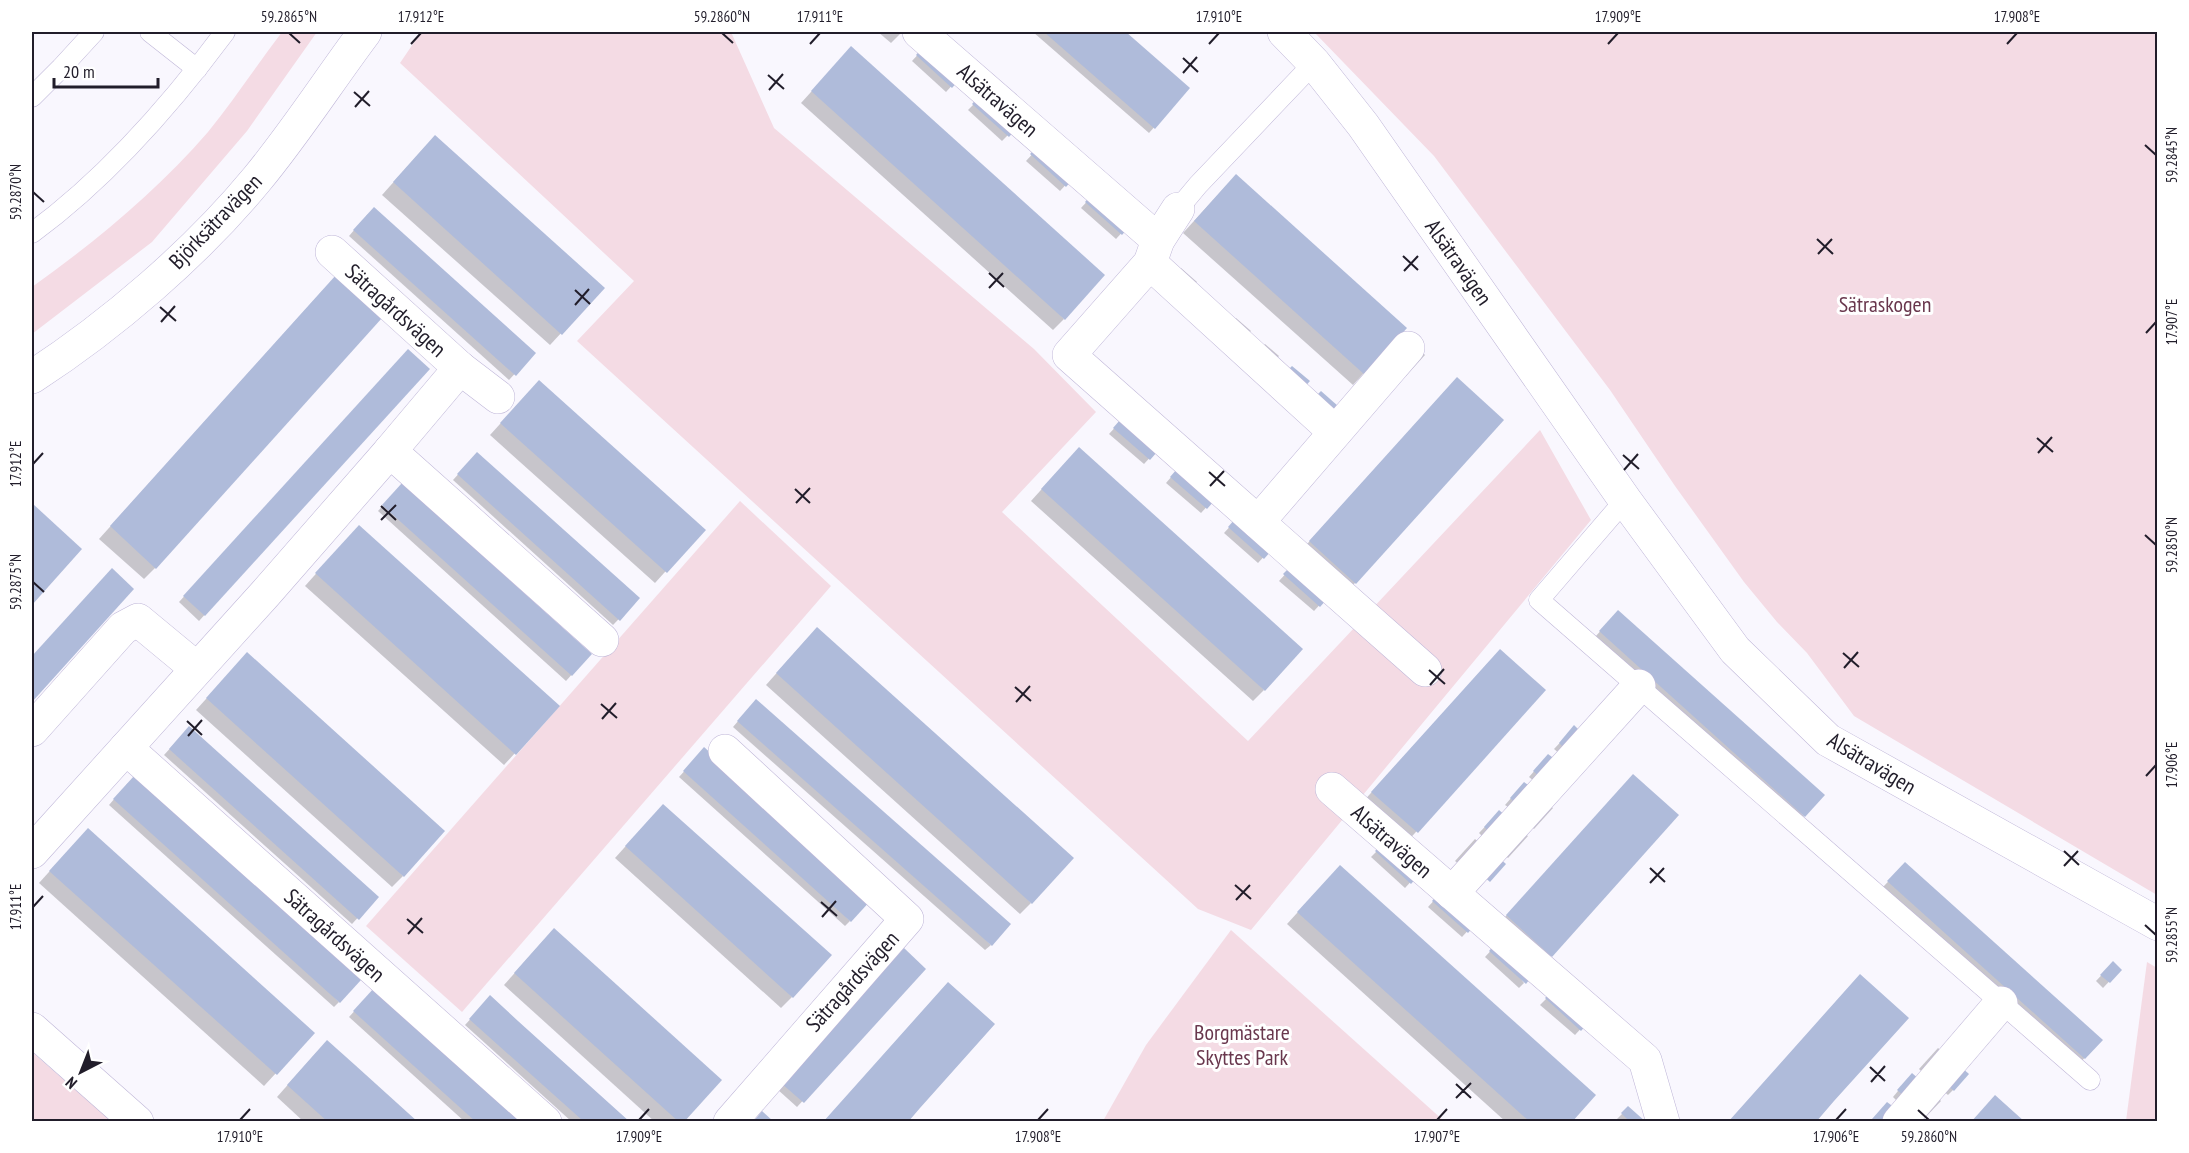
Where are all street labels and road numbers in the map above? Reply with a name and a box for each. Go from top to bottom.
street label: Alsätravägen [952,57,1044,143]
street label: Björksätravägen [163,167,267,275]
street label: Alsätravägen [1419,214,1499,310]
street label: Sätragårdsvägen [340,257,452,363]
street label: Alsätravägen [1823,726,1921,800]
street label: Alsätravägen [1346,798,1438,884]
street label: Sätragårdsvägen [279,882,391,988]
street label: Sätragårdsvägen [799,925,905,1037]

